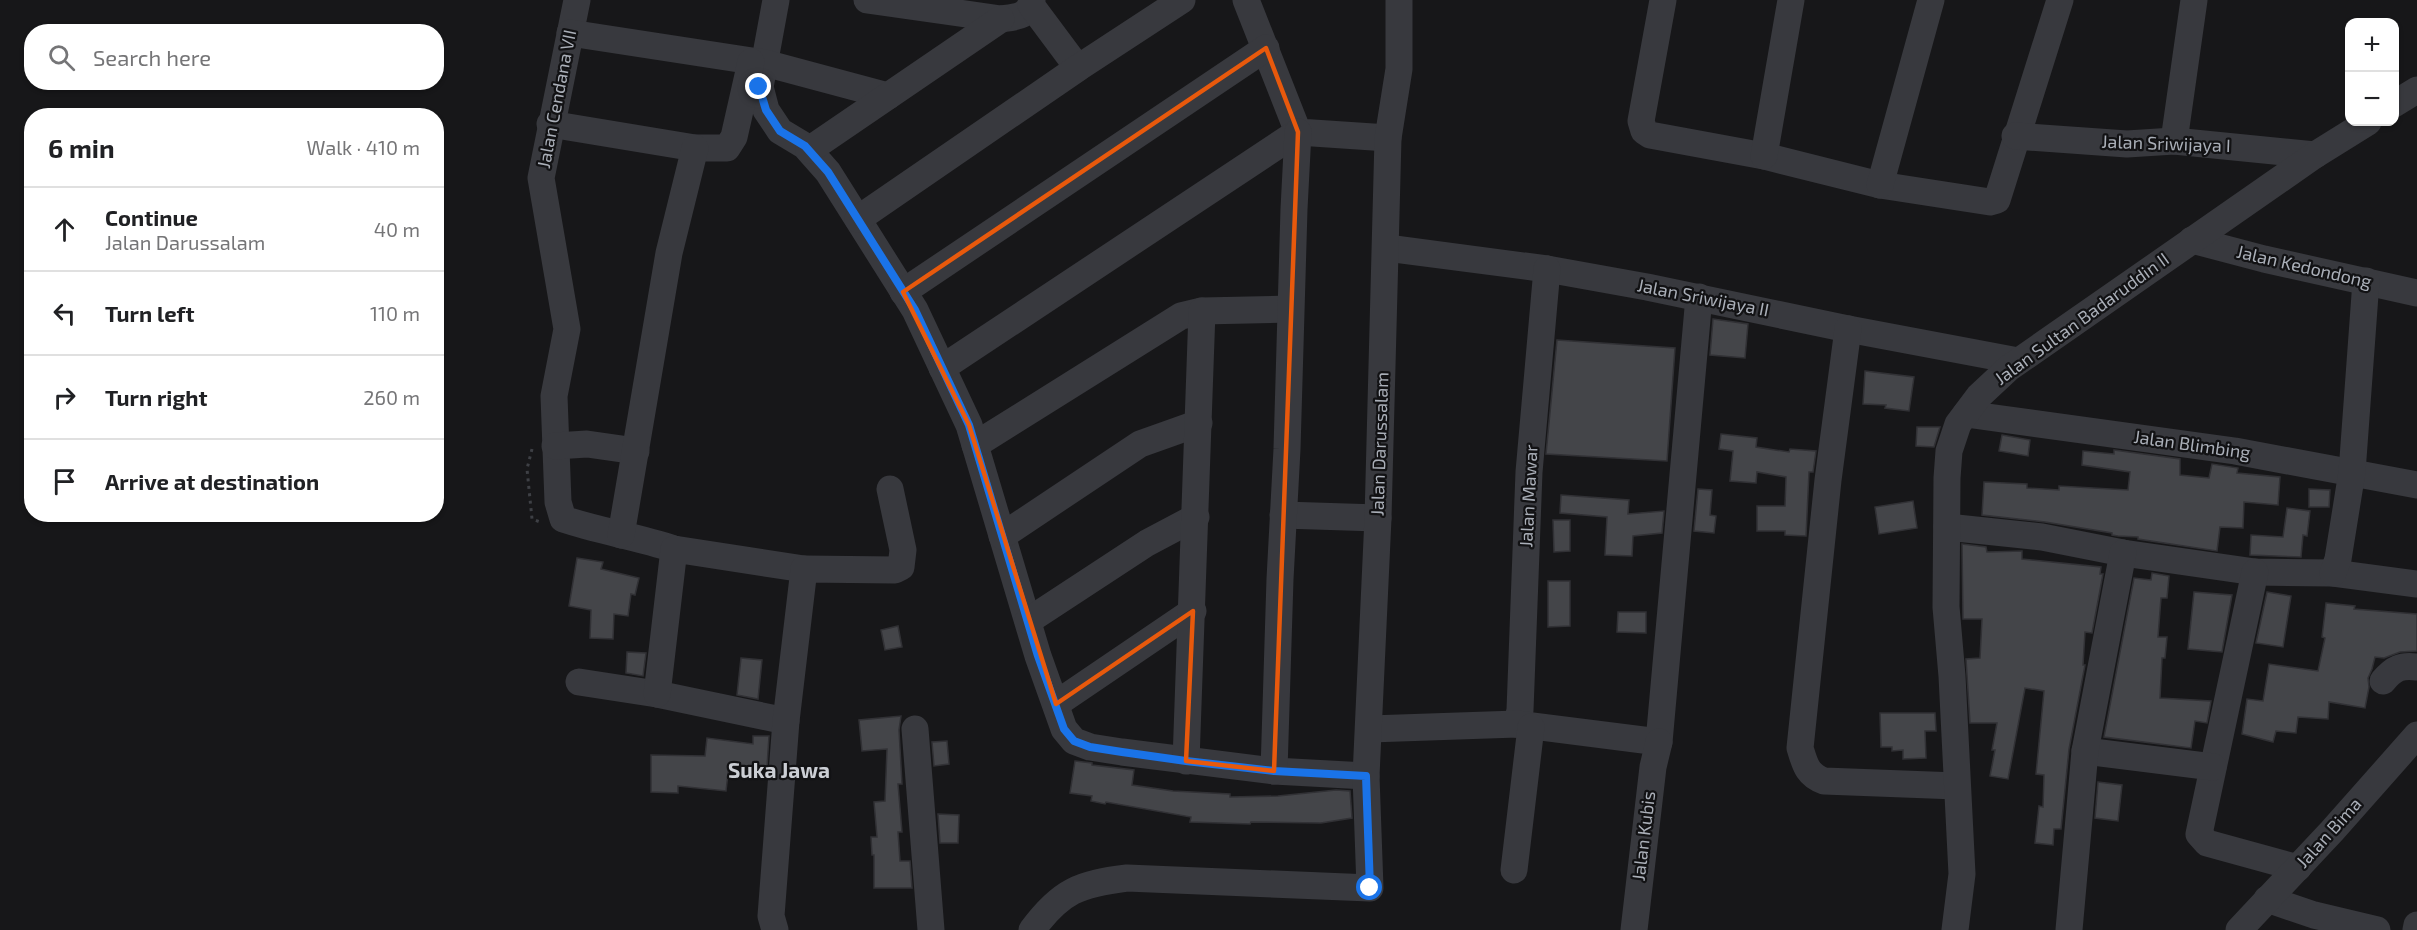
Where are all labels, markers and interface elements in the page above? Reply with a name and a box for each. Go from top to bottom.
map controls [2345,18,2399,126]
button: + [2345,18,2399,72]
search box [24,24,444,90]
street label: Jalan Cendana VII [532,28,580,170]
icon: search [45,41,78,74]
text: Search here [93,44,211,70]
button: − [2345,72,2399,126]
route end [745,73,771,99]
street label: Jalan Sriwijaya I [2101,130,2231,156]
text: 6 min [48,132,115,163]
text: Walk · 410 m [306,135,420,159]
text: Continue [105,204,198,230]
icon: ahead [48,213,81,246]
text: 40 m [374,217,420,241]
text: Jalan Darussalam [105,230,265,254]
street label: Jalan Kedondong [2235,240,2374,292]
street label: Jalan Sultan Badaruddin II [1990,248,2173,389]
street label: Jalan Sriwijaya II [1635,273,1771,321]
icon: left [48,297,81,330]
text: Turn left [105,300,194,326]
text: 110 m [370,301,420,325]
street label: Jalan Darussalam [1365,372,1393,516]
icon: right [48,381,81,414]
text: Turn right [105,384,207,410]
text: 260 m [363,385,420,409]
street label: Jalan Blimbing [2132,425,2252,463]
street label: Jalan Mawar [1514,444,1542,548]
icon: arrive [48,465,81,498]
text: Arrive at destination [105,468,319,494]
district label: Suka Jawa [728,757,830,782]
street label: Jalan Kubis [1627,790,1659,882]
street label: Jalan Bima [2291,793,2366,872]
route start [1356,874,1382,900]

